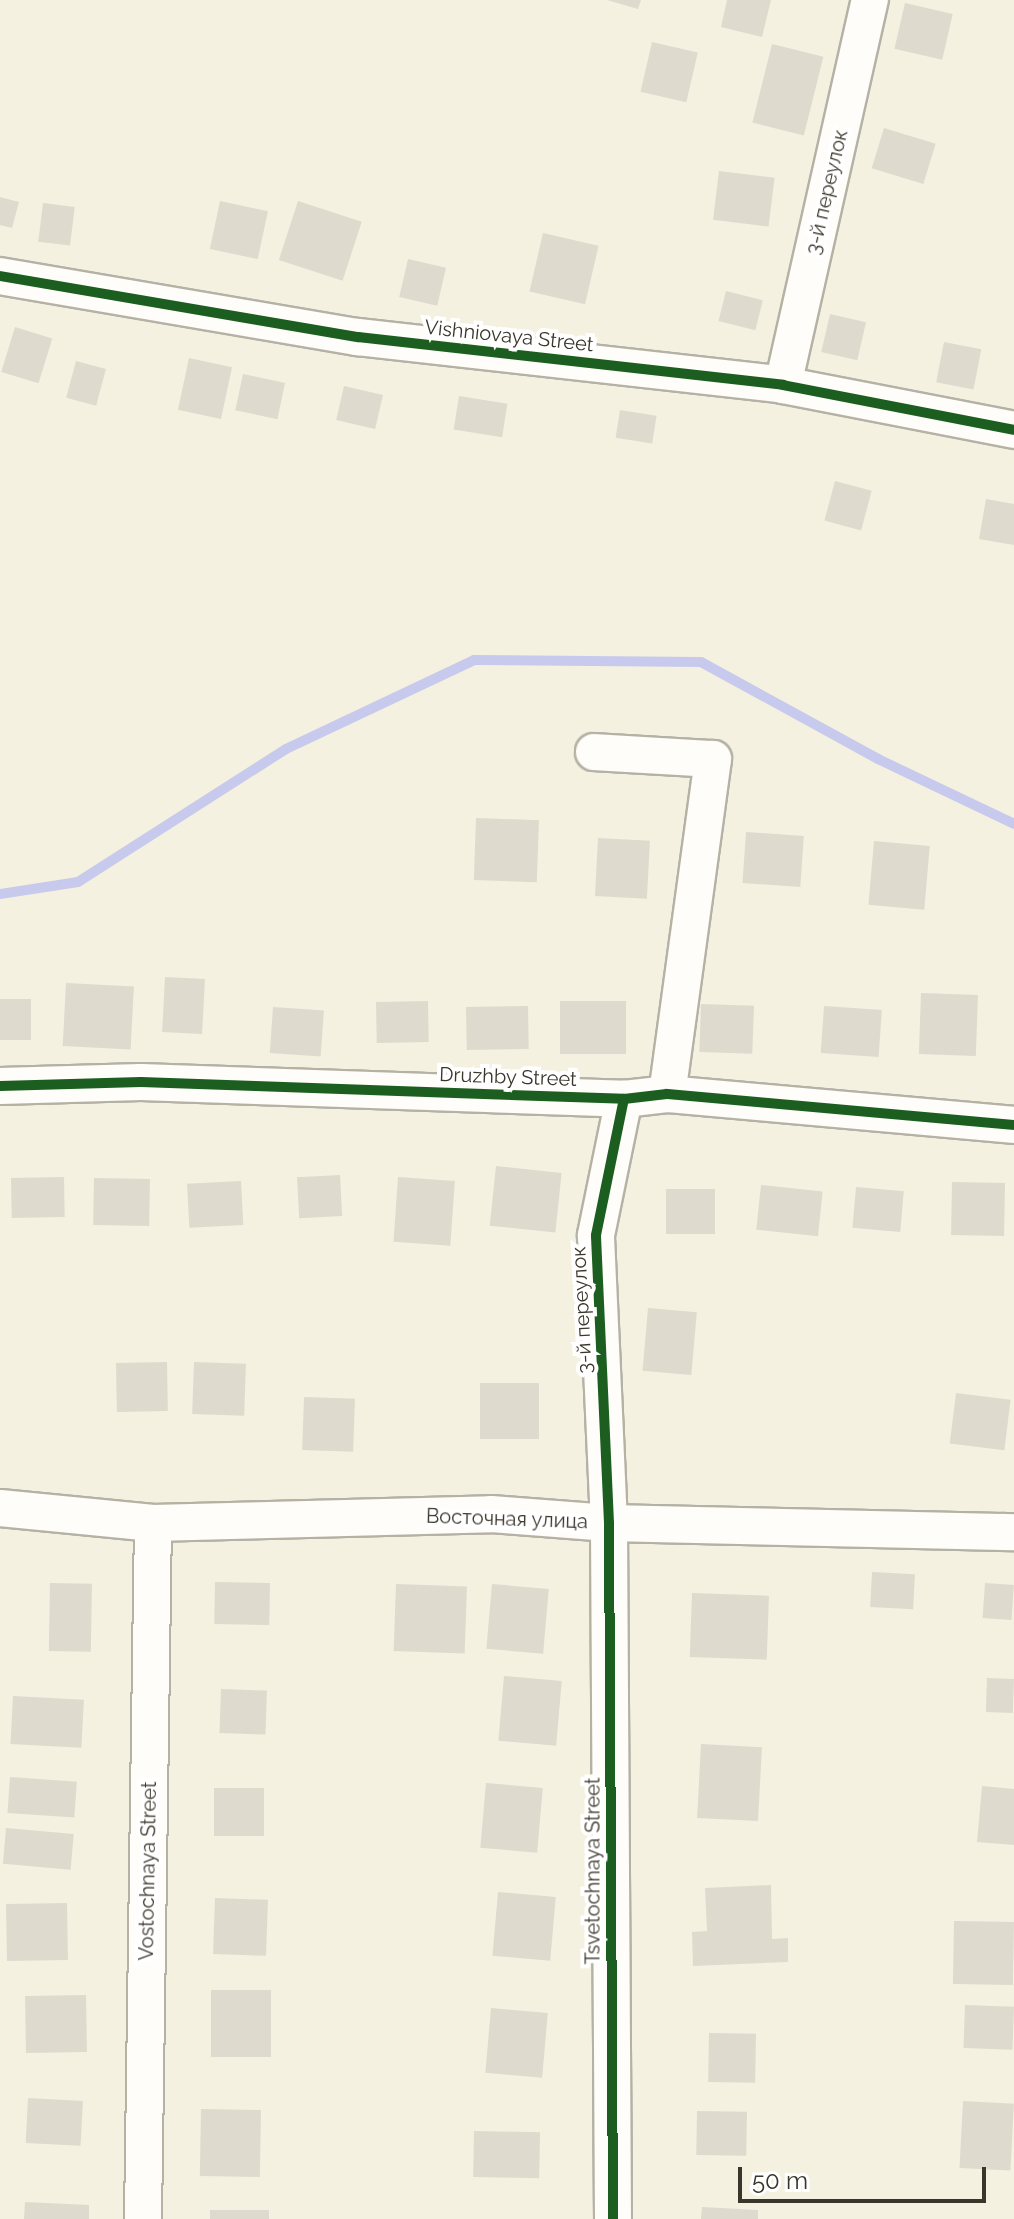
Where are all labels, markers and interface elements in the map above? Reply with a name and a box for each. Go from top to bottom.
street label: 3-й переулок [801,127,853,257]
street label: Vishniovaya Street [423,315,595,357]
street label: Druzhby Street [439,1063,577,1091]
street label: 3-й переулок [567,1246,597,1374]
street label: Восточная улица [425,1504,589,1534]
street label: Tsvetochnaya Street [581,1778,605,1964]
street label: Vostochnaya Street [134,1781,162,1961]
scale bar [742,2151,990,2201]
text: 50 m [752,2166,808,2195]

